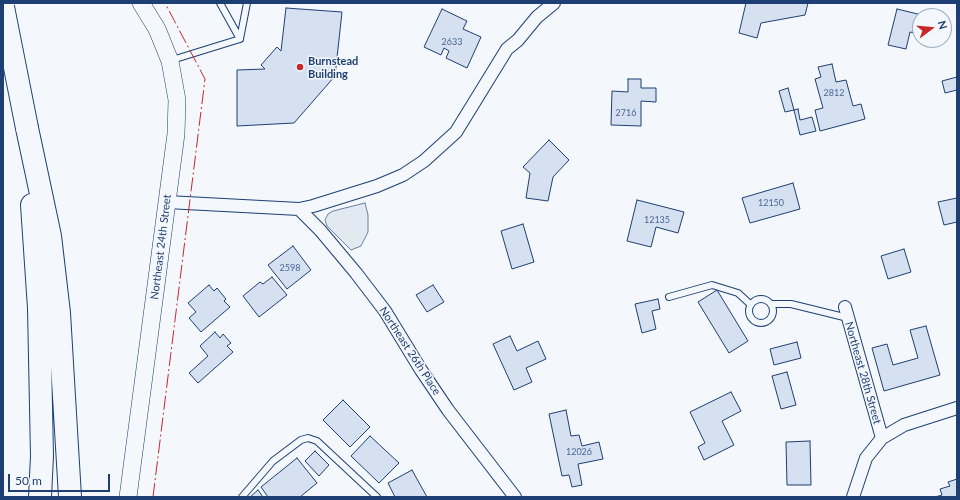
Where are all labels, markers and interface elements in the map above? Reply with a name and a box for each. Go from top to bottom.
north arrow [912,8,952,48]
text: N [936,19,950,31]
house number: 2633 [442,37,462,47]
place label: Burnstead Building [308,54,358,80]
marker: Burnstead Building [295,62,305,72]
house number: 2812 [824,88,844,98]
house number: 2716 [616,108,636,118]
street label: Northeast 24th Street [148,194,174,300]
house number: 12150 [758,198,784,208]
house number: 12135 [644,215,670,225]
house number: 2598 [280,263,300,273]
street label: Northeast 26th Place [377,304,443,398]
street label: Northeast 28th Street [842,320,884,426]
house number: 12026 [566,447,592,457]
scale bar [10,466,112,492]
text: 50 m [15,473,42,488]

